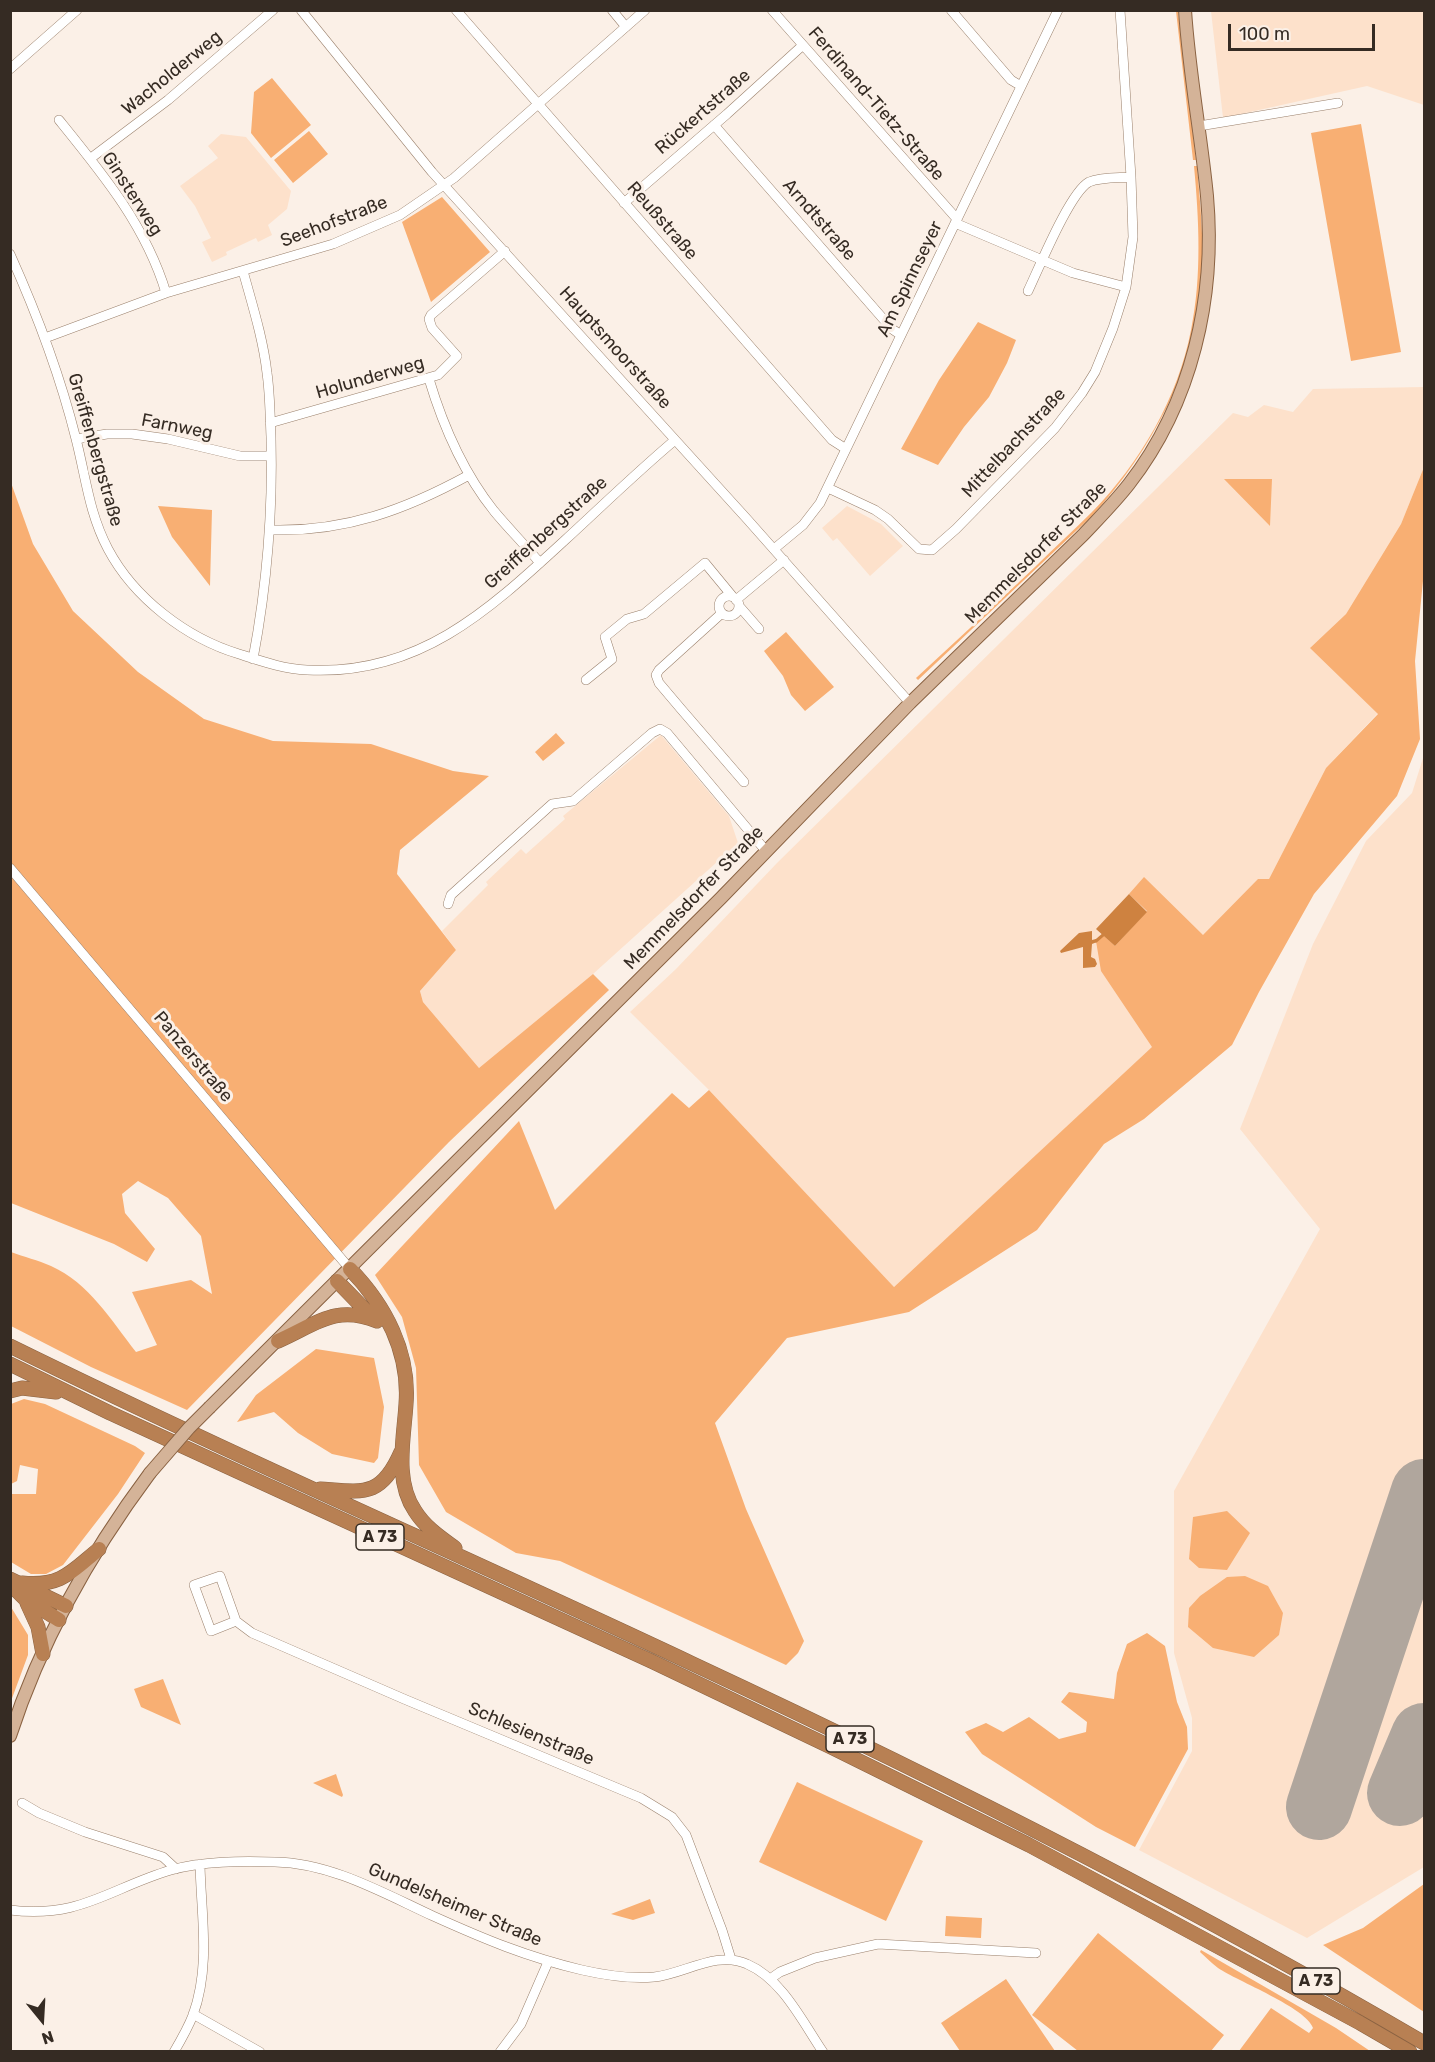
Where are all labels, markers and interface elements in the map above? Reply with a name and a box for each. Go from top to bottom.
scale bar [1231,12,1378,50]
street label: Ferdinand-Tietz-Straße [803,23,949,185]
text: 100 m [1239,23,1290,45]
street label: Wacholderweg [118,26,226,120]
street label: Rückertstraße [651,65,755,159]
street label: Ginsterweg [97,148,167,240]
street label: Arndtstraße [778,175,860,265]
street label: Reußstraße [622,177,702,265]
street label: Seehofstraße [277,192,391,252]
street label: Am Spinnseyer [873,218,947,340]
street label: Hauptsmoorstraße [554,282,676,414]
street label: Holunderweg [313,352,427,404]
street label: Greiffenbergstraße [63,371,127,529]
street label: Mittelbachstraße [958,384,1070,502]
street label: Farnweg [139,409,215,445]
street label: Greiffenbergstraße [480,472,612,594]
street label: Memmelsdorfer Straße [961,478,1111,628]
street label: Memmelsdorfer Straße [620,822,768,974]
street label: Panzerstraße [149,1007,237,1107]
road number: A 73 [356,1524,404,1550]
street label: Schlesienstraße [465,1698,597,1770]
road number: A 73 [826,1726,874,1752]
street label: Gundelsheimer Straße [365,1859,545,1951]
road number: A 73 [1292,1968,1340,1994]
north arrow [12,1990,72,2050]
text: N [39,2027,56,2048]

